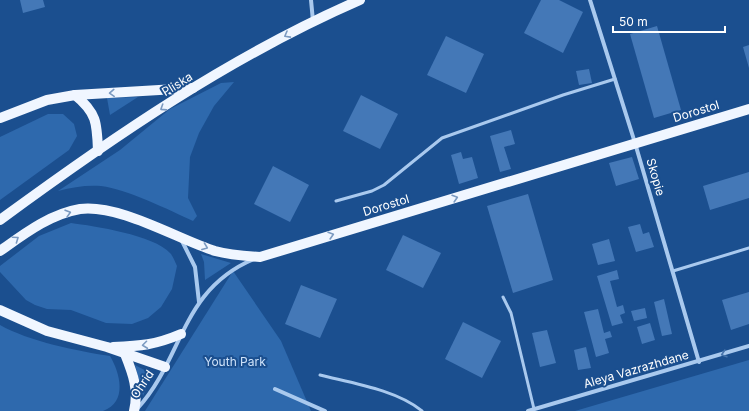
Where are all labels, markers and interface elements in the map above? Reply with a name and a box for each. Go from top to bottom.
scale bar [613,8,725,34]
text: 50 m [619,14,648,29]
one-way arrow [284,30,292,38]
street label: Pliska [159,69,195,99]
one-way arrow [109,89,115,98]
street label: Dorostol [671,97,721,125]
one-way arrow [160,103,167,111]
street label: Skopie [643,156,669,198]
street label: Dorostol [361,191,411,219]
one-way arrow [451,194,458,203]
one-way arrow [65,209,72,218]
one-way arrow [327,231,334,240]
one-way arrow [12,237,19,244]
one-way arrow [202,242,209,250]
one-way arrow [142,341,148,350]
street label: Aleya Vazrazhdane [582,347,690,391]
one-way arrow [720,349,727,358]
park label: Youth Park [204,354,266,369]
street label: Ohrid [127,367,157,401]

